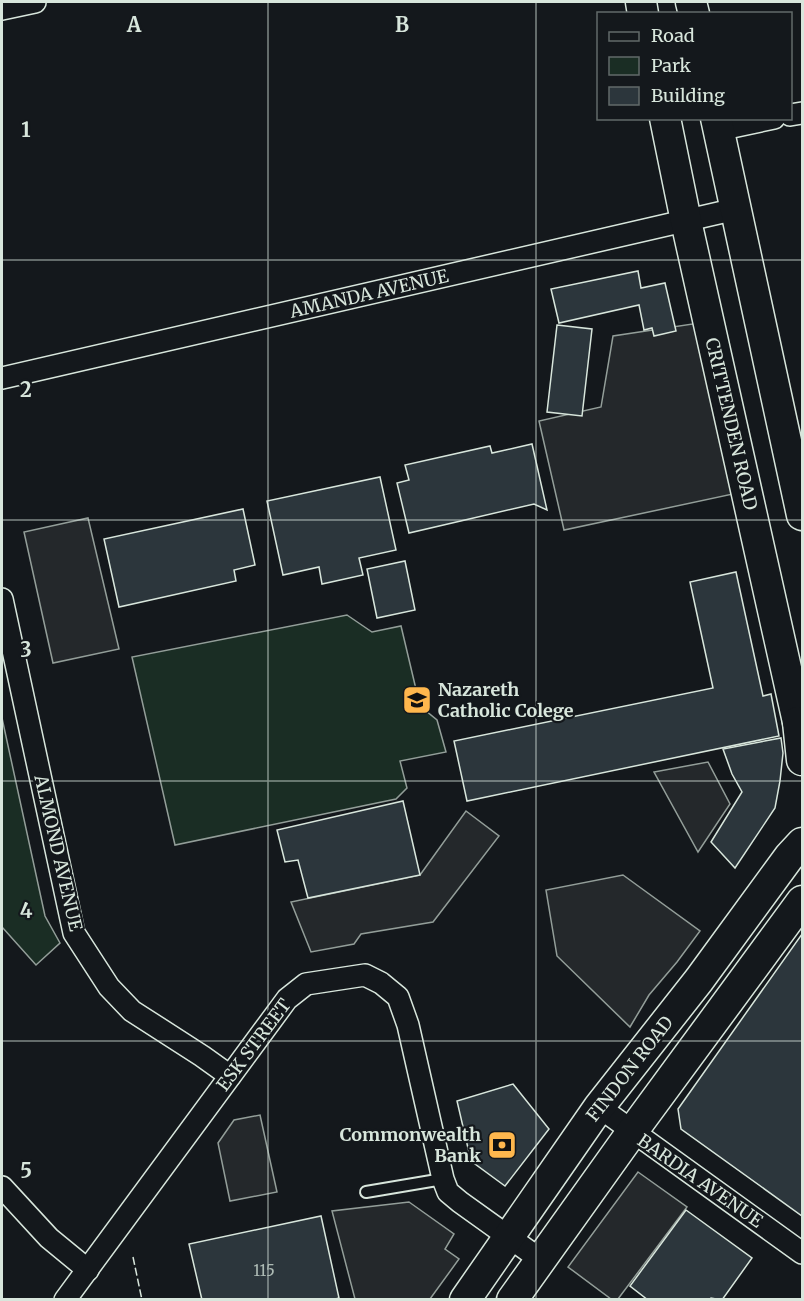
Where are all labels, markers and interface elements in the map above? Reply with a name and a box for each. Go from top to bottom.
text: A [126,12,142,37]
text: B [395,12,409,37]
legend [597,12,792,120]
text: Road [651,24,695,47]
text: Park [651,54,692,77]
text: Building [651,84,725,107]
text: 1 [21,117,31,142]
street label: AMANDA AVENUE [286,264,451,323]
street label: CRITTENDEN ROAD [700,335,763,512]
text: 2 [20,377,32,402]
text: 3 [20,637,32,662]
place label: Nazareth Catholic Colege [438,678,574,722]
school or university icon: Nazareth Catholic Colege [401,684,433,716]
street label: ALMOND AVENUE [29,771,88,934]
text: 4 [20,898,33,923]
street label: ESK STREET [211,993,296,1096]
street label: FINDON ROAD [581,1011,678,1126]
place label: Commonwealth Bank [340,1123,481,1167]
bank icon: Commonwealth Bank [486,1129,518,1161]
street label: BARDIA AVENUE [633,1129,768,1233]
text: 5 [20,1158,32,1183]
house number: 115 [253,1261,275,1280]

